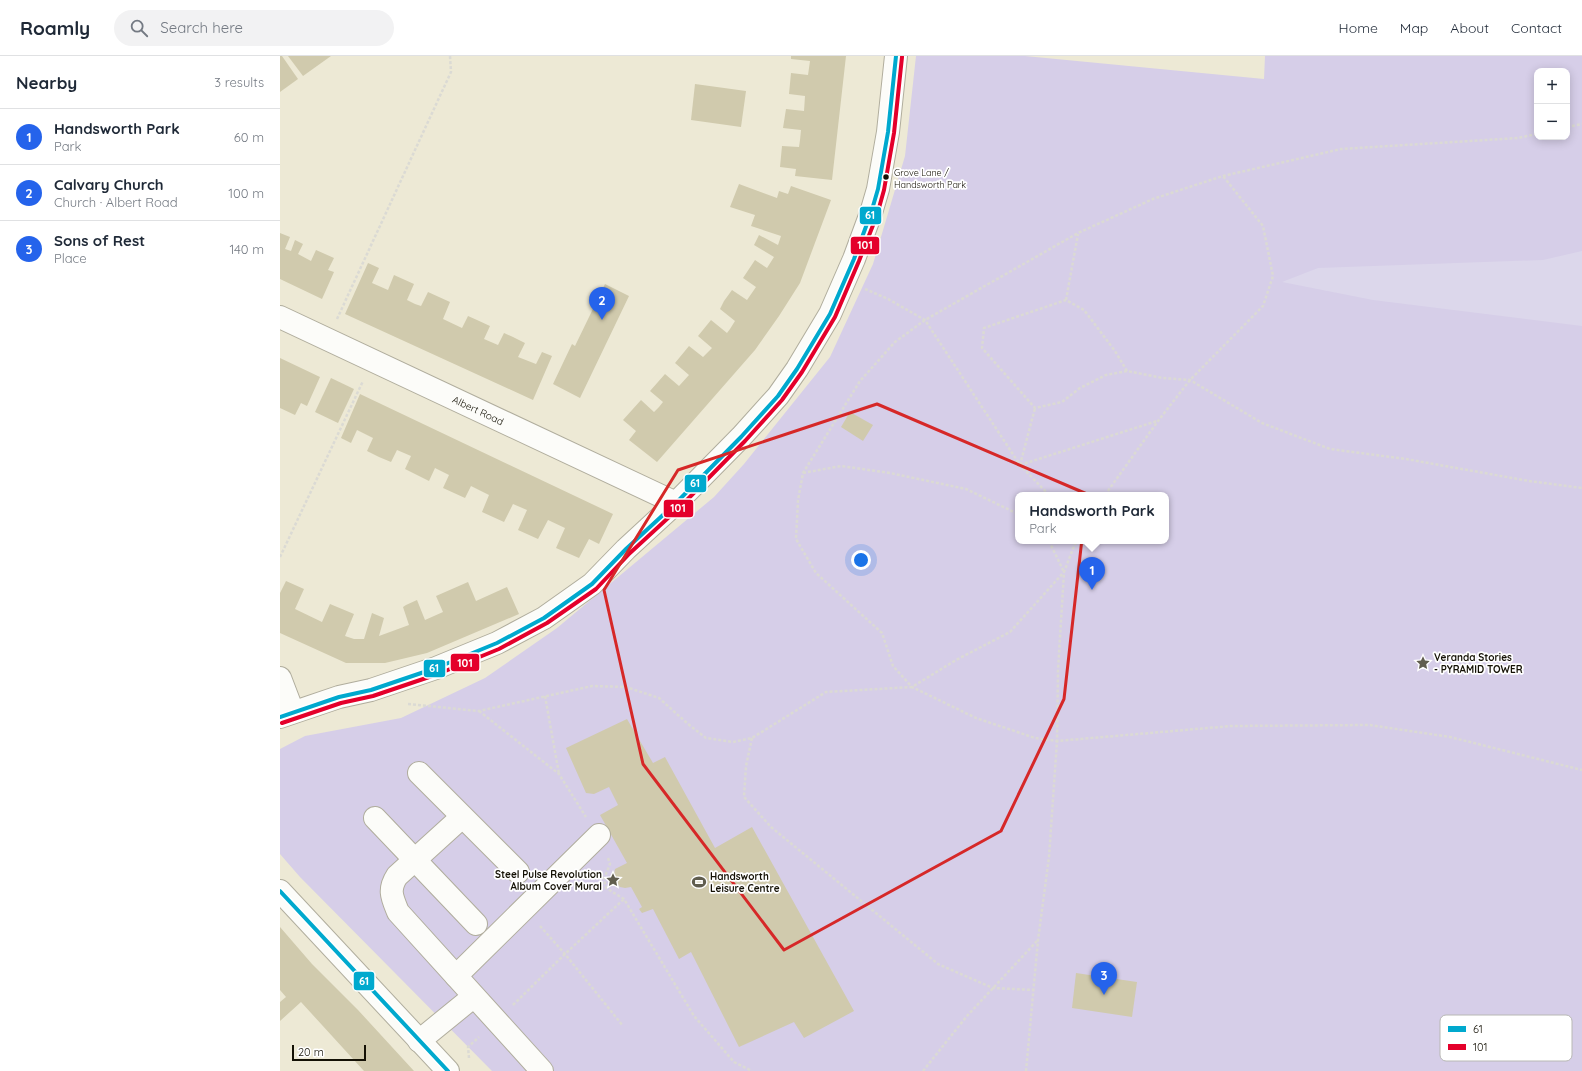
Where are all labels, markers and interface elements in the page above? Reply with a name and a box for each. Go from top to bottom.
search box [114,10,394,46]
text: Roamly [20,16,90,40]
icon: search [128,17,150,39]
text: Search here [160,18,243,37]
text: Home [1339,19,1378,37]
text: Map [1400,19,1428,37]
text: About [1450,19,1489,37]
text: Contact [1511,19,1562,37]
map controls [1534,68,1570,140]
button: + [1534,68,1570,104]
text: Nearby [16,72,77,93]
text: 3 results [214,74,264,90]
button: − [1534,104,1570,140]
text: Handsworth Park [54,119,180,138]
text: 1 [26,129,32,145]
text: 60 m [234,129,264,145]
text: Park [54,138,82,154]
place label: Grove Lane / Handsworth Park [894,167,966,190]
marker: Grove Lane / Handsworth Park [881,172,891,182]
text: Calvary Church [54,175,164,194]
text: 2 [25,185,33,201]
text: 100 m [228,185,264,201]
text: Church · Albert Road [54,194,178,210]
line badge: 61 [859,206,882,225]
text: 61 [865,208,875,222]
text: Sons of Rest [54,231,145,250]
line badge: 101 [850,236,880,255]
text: 101 [857,238,873,252]
text: 3 [26,241,32,257]
text: 140 m [229,241,264,257]
text: Place [54,250,87,266]
pin: 2 [589,287,615,320]
street label: Albert Road [450,392,506,428]
line badge: 61 [684,474,707,493]
text: 61 [690,476,700,490]
popup [1015,492,1169,544]
line badge: 101 [663,499,694,518]
text: 101 [670,501,686,515]
text: Handsworth Park [1029,501,1155,520]
text: Park [1029,520,1057,536]
your location [851,550,871,570]
pin: 1 [1079,557,1105,590]
place label: Veranda Stories - PYRAMID TOWER [1434,651,1523,676]
line badge: 101 [450,653,480,672]
place icon: Veranda Stories - PYRAMID TOWER [1415,655,1431,671]
text: 101 [457,656,473,670]
line badge: 61 [423,659,446,678]
text: 61 [429,661,439,675]
place label: Steel Pulse Revolution Album Cover Mural [495,868,602,893]
place label: Handsworth Leisure Centre [710,870,780,895]
place icon: Steel Pulse Revolution Album Cover Mural [605,872,621,888]
sports icon: Handsworth Leisure Centre [691,874,707,890]
pin: 3 [1091,962,1117,995]
line badge: 61 [353,971,375,991]
text: 61 [359,974,369,988]
legend [1440,1015,1572,1061]
text: 61 [1473,1022,1483,1036]
text: 101 [1473,1040,1488,1054]
scale bar [292,1043,366,1062]
text: 20 m [298,1045,324,1059]

